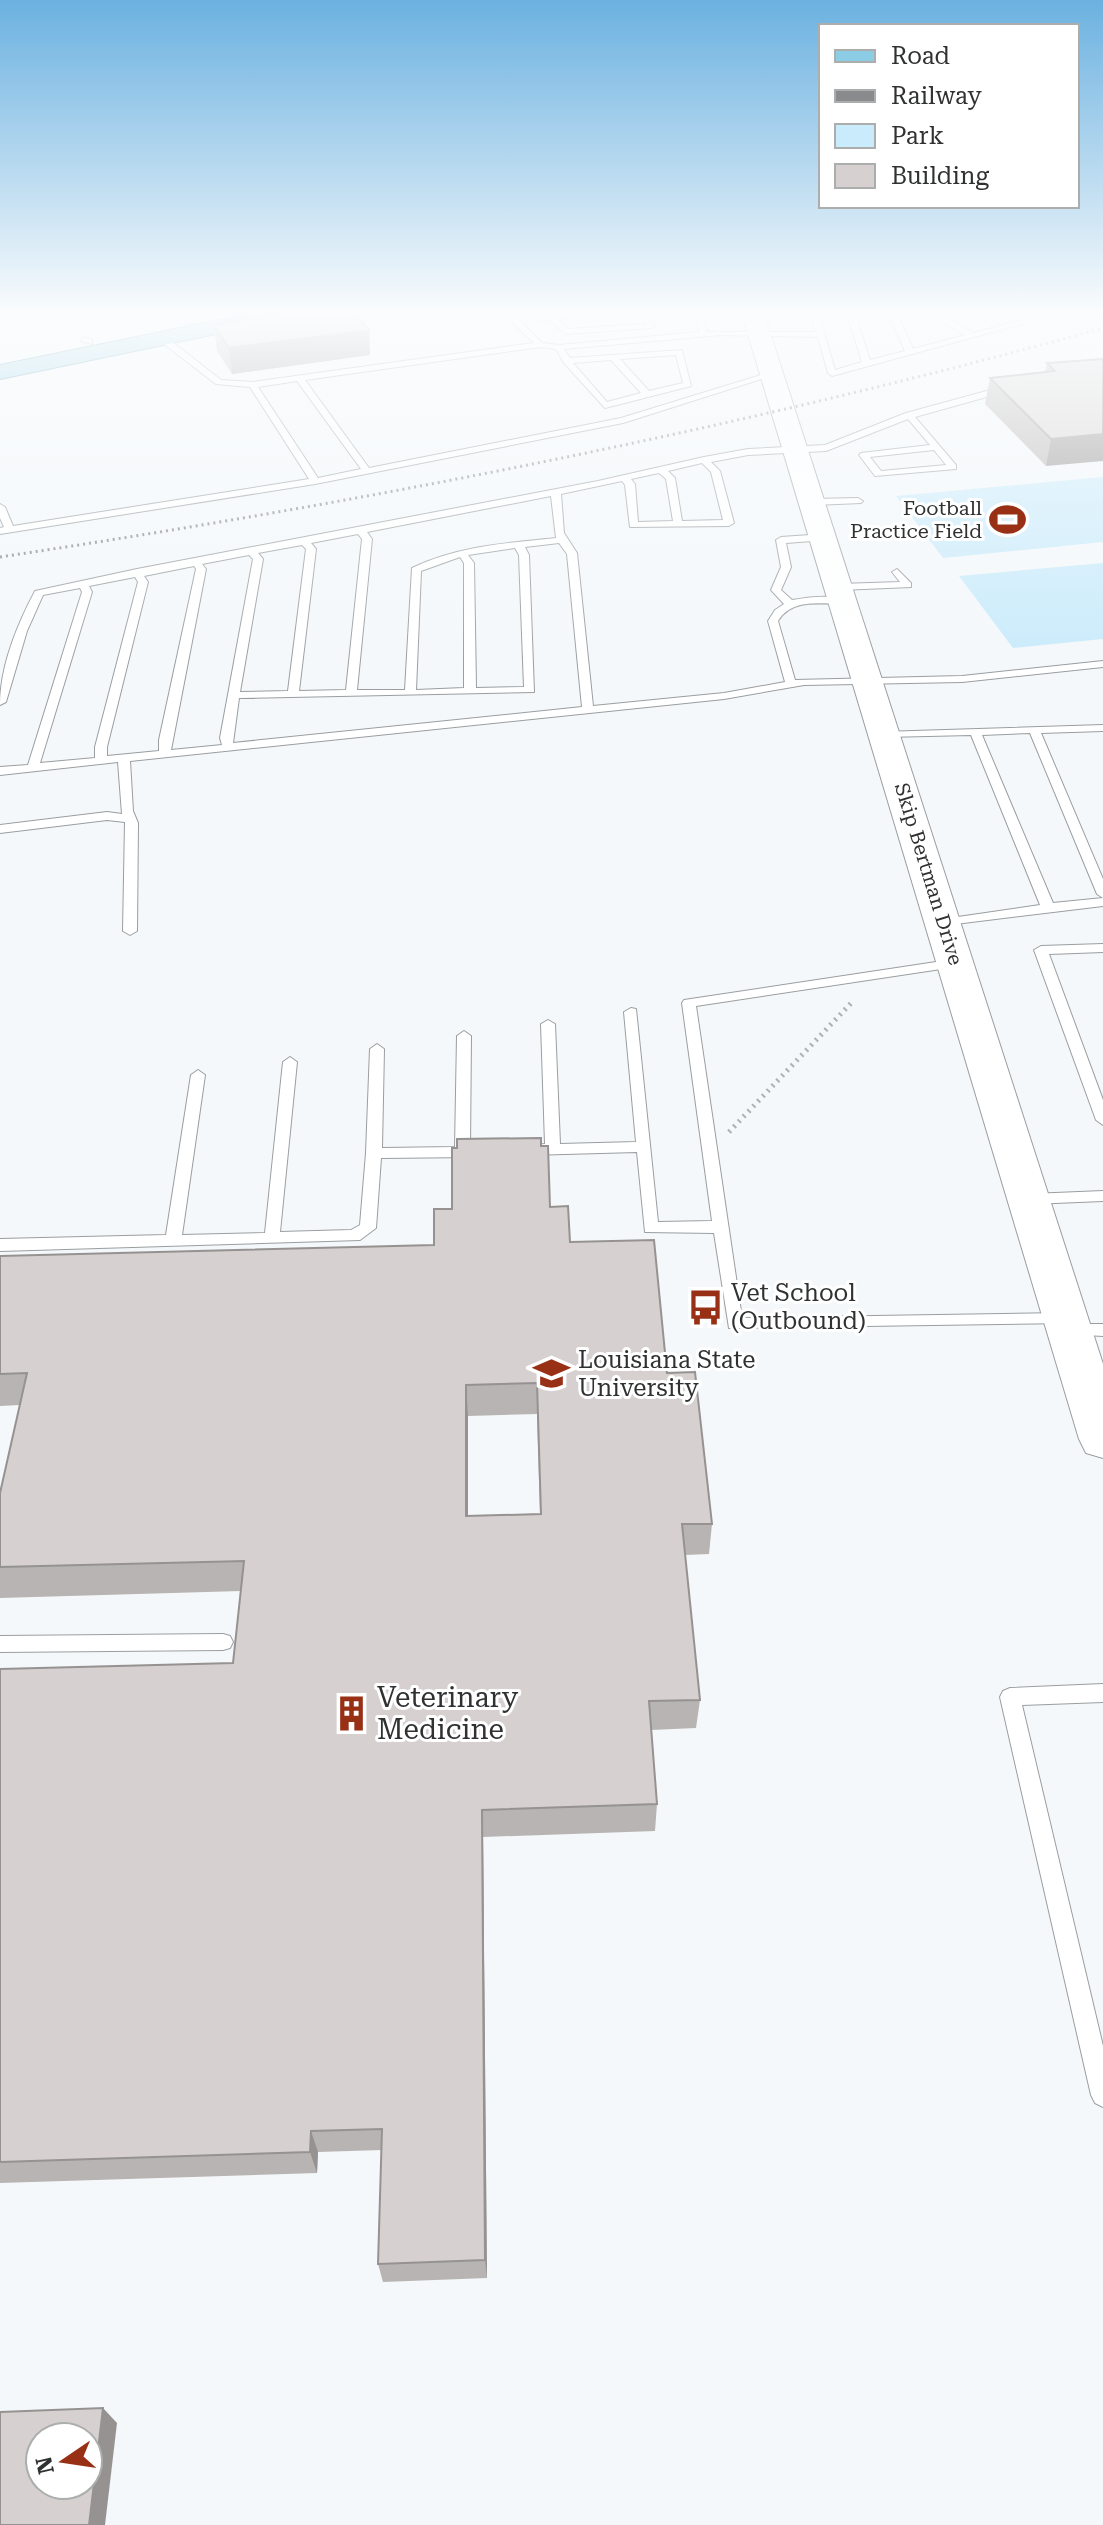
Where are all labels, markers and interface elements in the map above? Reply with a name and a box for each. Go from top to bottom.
legend [819,24,1079,208]
text: Road [891,42,950,70]
text: Railway [891,82,982,110]
text: Park [891,122,944,150]
text: Building [891,162,989,190]
place label: Football Practice Field [850,496,982,543]
sports icon: Football Practice Field [989,500,1027,538]
street label: Skip Bertman Drive [890,780,968,968]
place label: Vet School (Outbound) [731,1279,866,1335]
bus stop icon: Vet School (Outbound) [686,1288,724,1326]
place label: Louisiana State University [578,1346,755,1402]
school or university icon: Louisiana State University [533,1355,571,1393]
place label: Veterinary Medicine [377,1681,519,1746]
building icon: Veterinary Medicine [332,1694,370,1732]
north arrow [24,2421,104,2501]
text: N [31,2454,59,2476]

